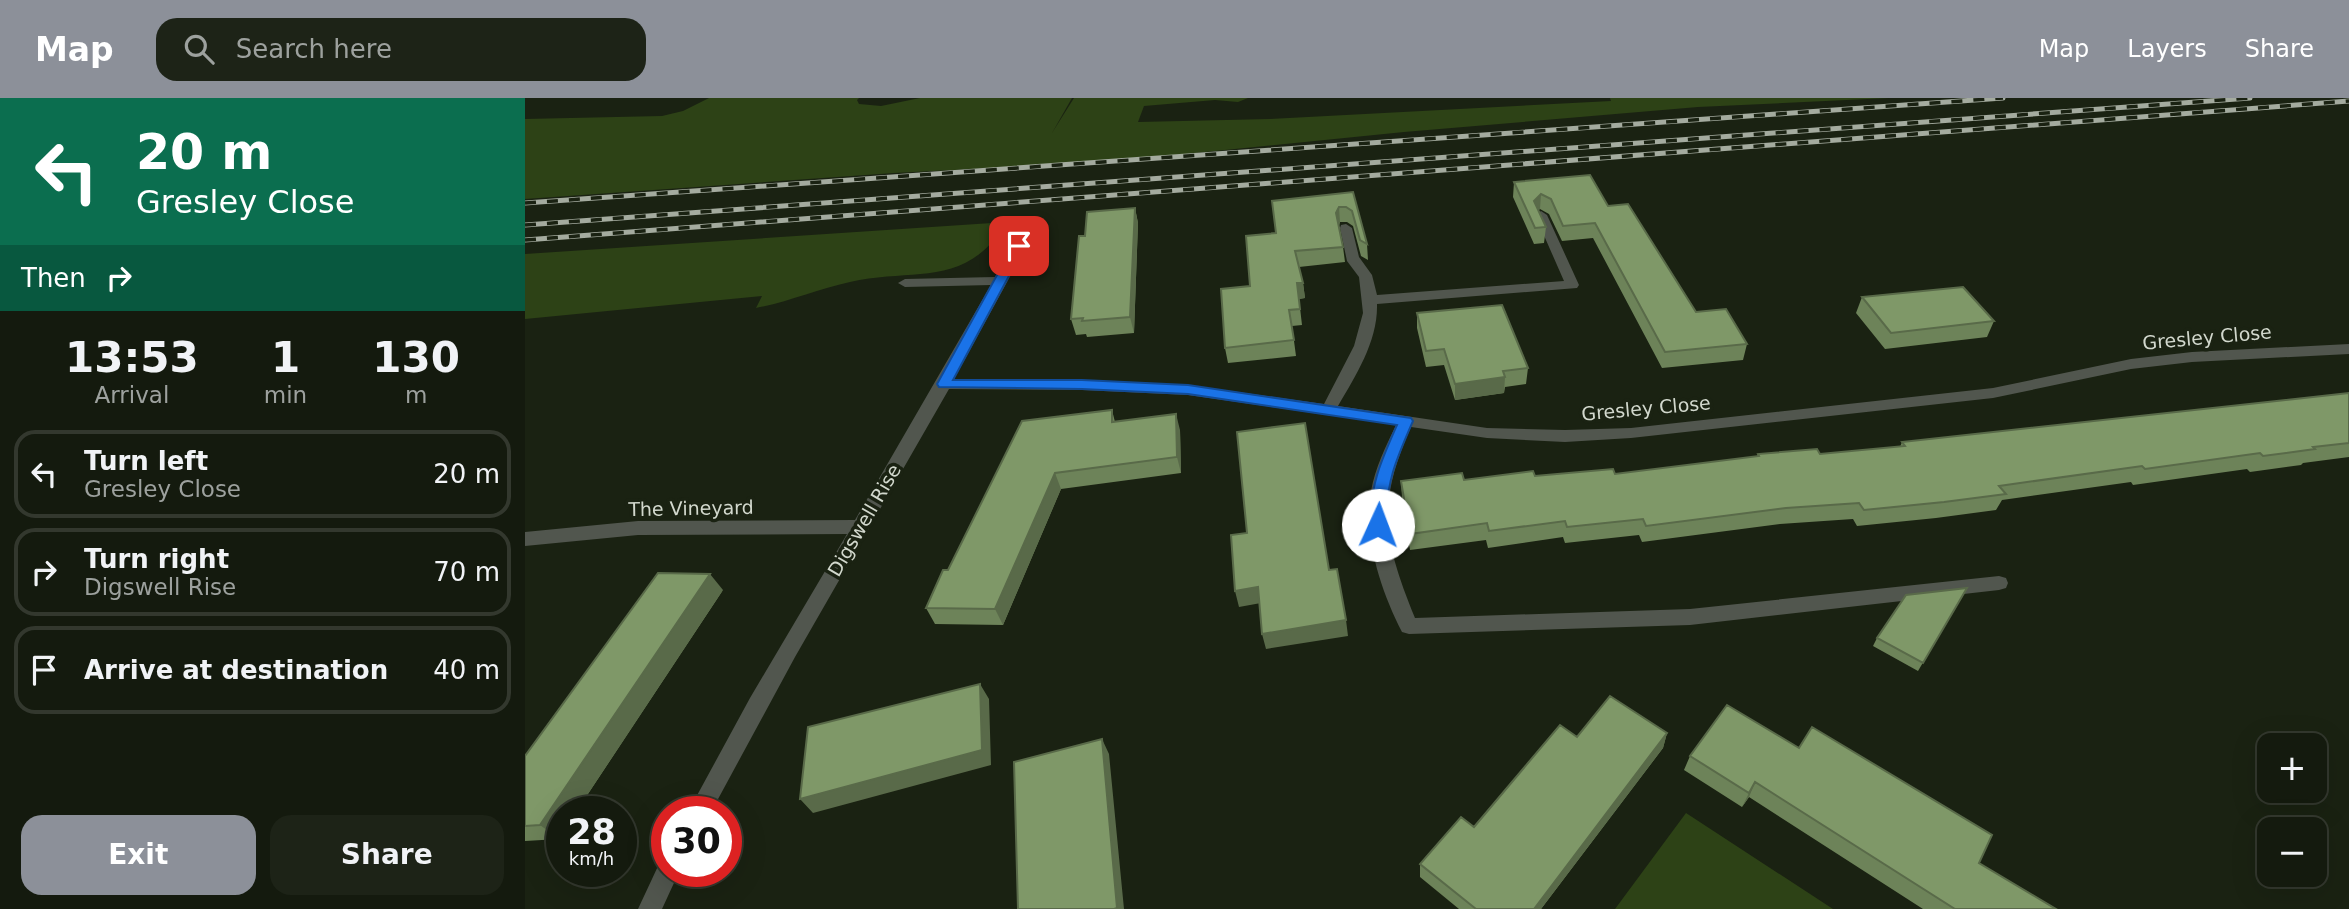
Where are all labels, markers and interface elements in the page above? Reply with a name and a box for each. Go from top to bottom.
search box [156,18,646,81]
text: Map [35,30,114,69]
icon: search [180,30,218,68]
text: Search here [236,34,392,64]
text: Map [2039,35,2089,63]
text: Layers [2127,35,2207,63]
text: Share [2245,35,2314,63]
text: 20 m [136,124,272,181]
icon: left [21,126,112,217]
text: Gresley Close [136,183,354,221]
pin [989,216,1049,276]
icon: arrive [1000,227,1038,265]
icon: right [100,259,138,297]
text: Then [21,263,86,293]
street label: Gresley Close [2141,320,2273,354]
text: 13:53 [65,333,199,382]
text: 1 [271,333,300,382]
text: 130 [372,333,460,382]
text: Arrival [95,382,169,408]
text: min [264,382,307,408]
text: m [405,382,427,408]
street label: Gresley Close [1580,391,1712,425]
text: Turn left [84,446,208,476]
icon: left [25,455,63,493]
text: 20 m [433,459,500,489]
street label: Digswell Rise [823,460,905,580]
text: Gresley Close [84,476,241,502]
position arrow [1341,488,1415,562]
street label: The Vineyard [627,496,754,520]
text: Turn right [84,544,229,574]
icon: right [25,553,63,591]
text: 70 m [433,557,500,587]
text: Digswell Rise [84,574,236,600]
icon: arrive [25,651,63,689]
text: Arrive at destination [84,655,388,685]
text: 40 m [433,655,500,685]
map controls [2257,733,2327,887]
button: + [2257,733,2327,803]
speed limit sign: 30 [651,796,742,887]
text: 28 [567,812,616,852]
button: Exit [21,815,256,895]
button: Share [270,815,504,895]
button: − [2257,817,2327,887]
text: km/h [569,848,614,869]

